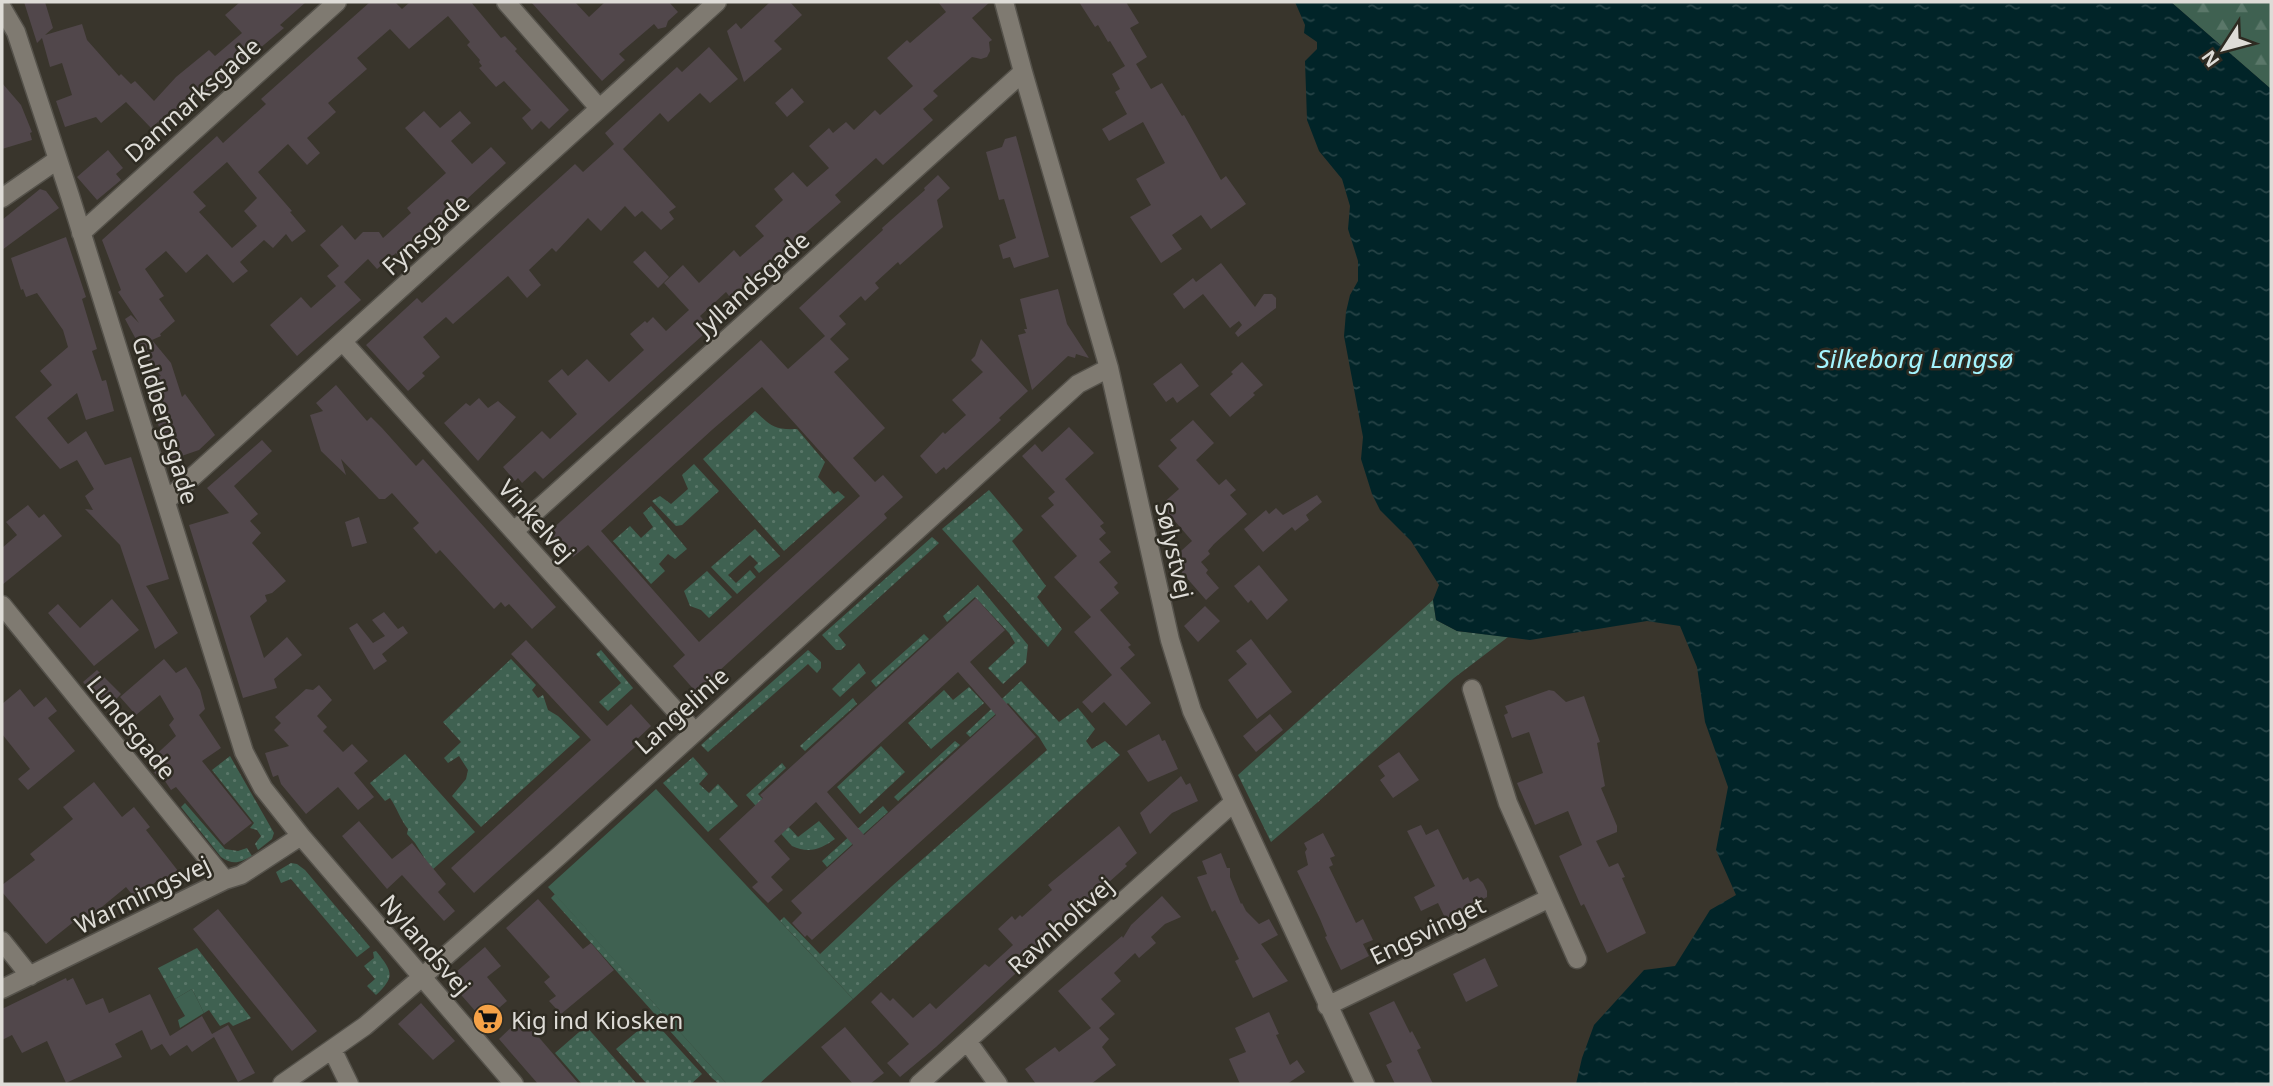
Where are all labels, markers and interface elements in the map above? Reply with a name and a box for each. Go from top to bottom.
north arrow [2189,14,2259,84]
street label: Danmarksgade [117,29,267,169]
text: N [2195,45,2225,73]
street label: Fynsgade [374,186,476,282]
street label: Jyllandsgade [687,223,816,344]
street label: Guldbergsgade [125,332,207,508]
water label: Silkeborg Langsø [1817,340,2014,376]
street label: Vinkelvej [491,472,583,568]
street label: Sølystvej [1148,498,1202,602]
street label: Langelinie [627,659,735,761]
street label: Lundsgade [80,668,184,786]
street label: Warmingsvej [69,847,215,941]
street label: Ravnholtvej [1000,869,1120,981]
street label: Nylandsvej [373,887,479,1001]
street label: Engsvinget [1364,888,1491,972]
supermarket icon: Kig ind Kiosken [471,1002,505,1036]
place label: Kig ind Kiosken [511,1003,683,1036]

